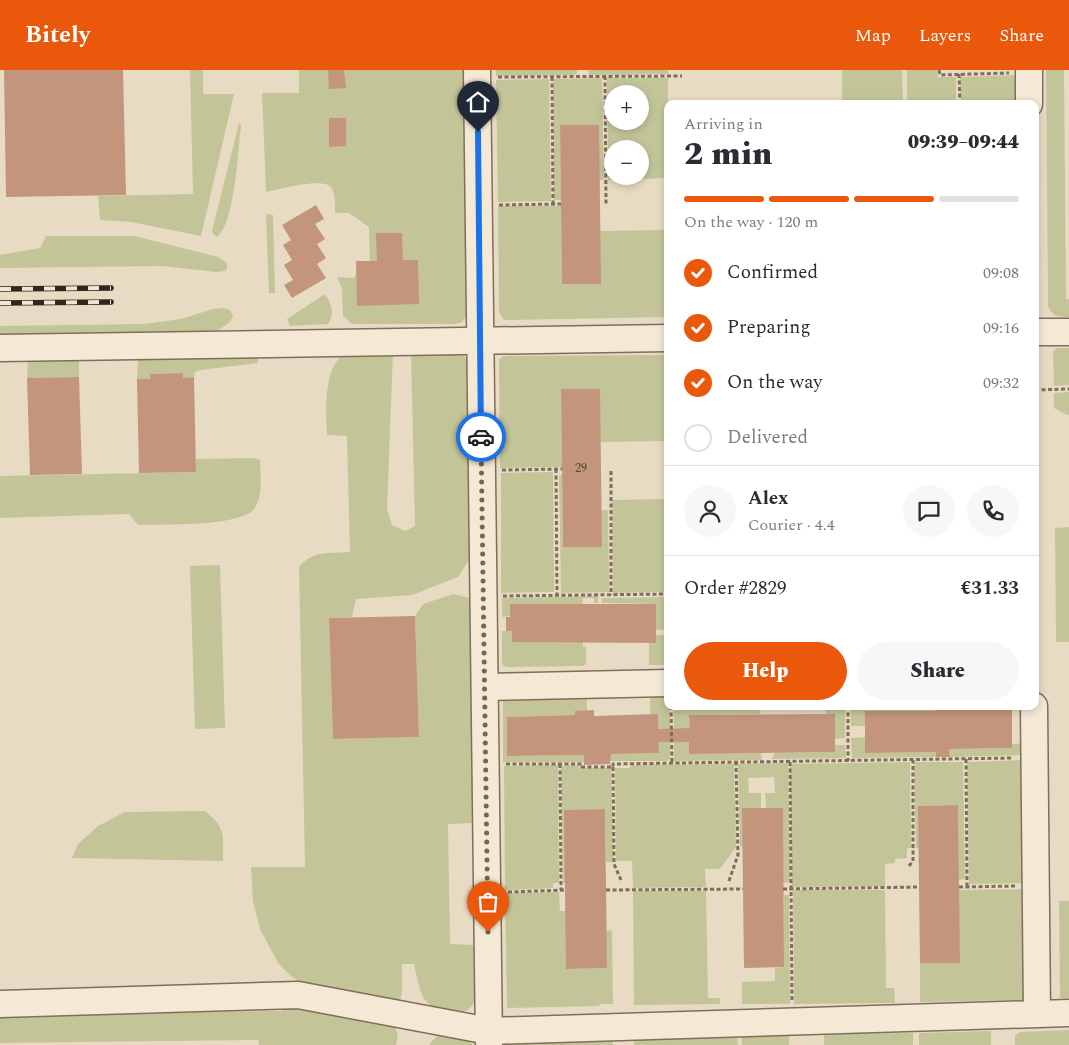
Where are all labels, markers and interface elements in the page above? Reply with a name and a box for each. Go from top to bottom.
text: Bitely [25,17,90,53]
text: Map [855,22,891,49]
text: Layers [919,22,971,49]
text: Share [999,22,1044,49]
pin [457,81,499,132]
map controls [604,85,649,185]
button: + [604,85,649,130]
icon: home [464,88,492,116]
text: Arriving in [684,112,763,136]
text: 09:39–09:44 [908,128,1019,157]
text: 2 min [684,130,772,179]
button: − [604,140,649,185]
text: On the way · 120 m [684,210,818,234]
text: Confirmed [727,258,818,287]
icon: check [684,259,712,287]
text: 09:08 [983,261,1019,285]
text: Preparing [727,313,811,342]
icon: check [684,314,712,342]
text: 09:16 [983,316,1019,340]
text: On the way [727,368,823,397]
icon: check [684,369,712,397]
text: 09:32 [983,371,1019,395]
courier [456,412,506,462]
icon: car [467,423,495,451]
text: Delivered [727,423,808,452]
house number: 29 [575,459,587,478]
text: Alex [748,484,789,513]
button: person [684,485,736,537]
button: chat [903,485,955,537]
button: phone [967,485,1019,537]
text: Courier · 4.4 [748,513,835,537]
text: Order #2829 [684,574,787,603]
text: €31.33 [961,574,1019,603]
button: Help [684,642,847,700]
button: Share [857,642,1019,700]
pin [467,881,509,932]
icon: bag [474,888,502,916]

